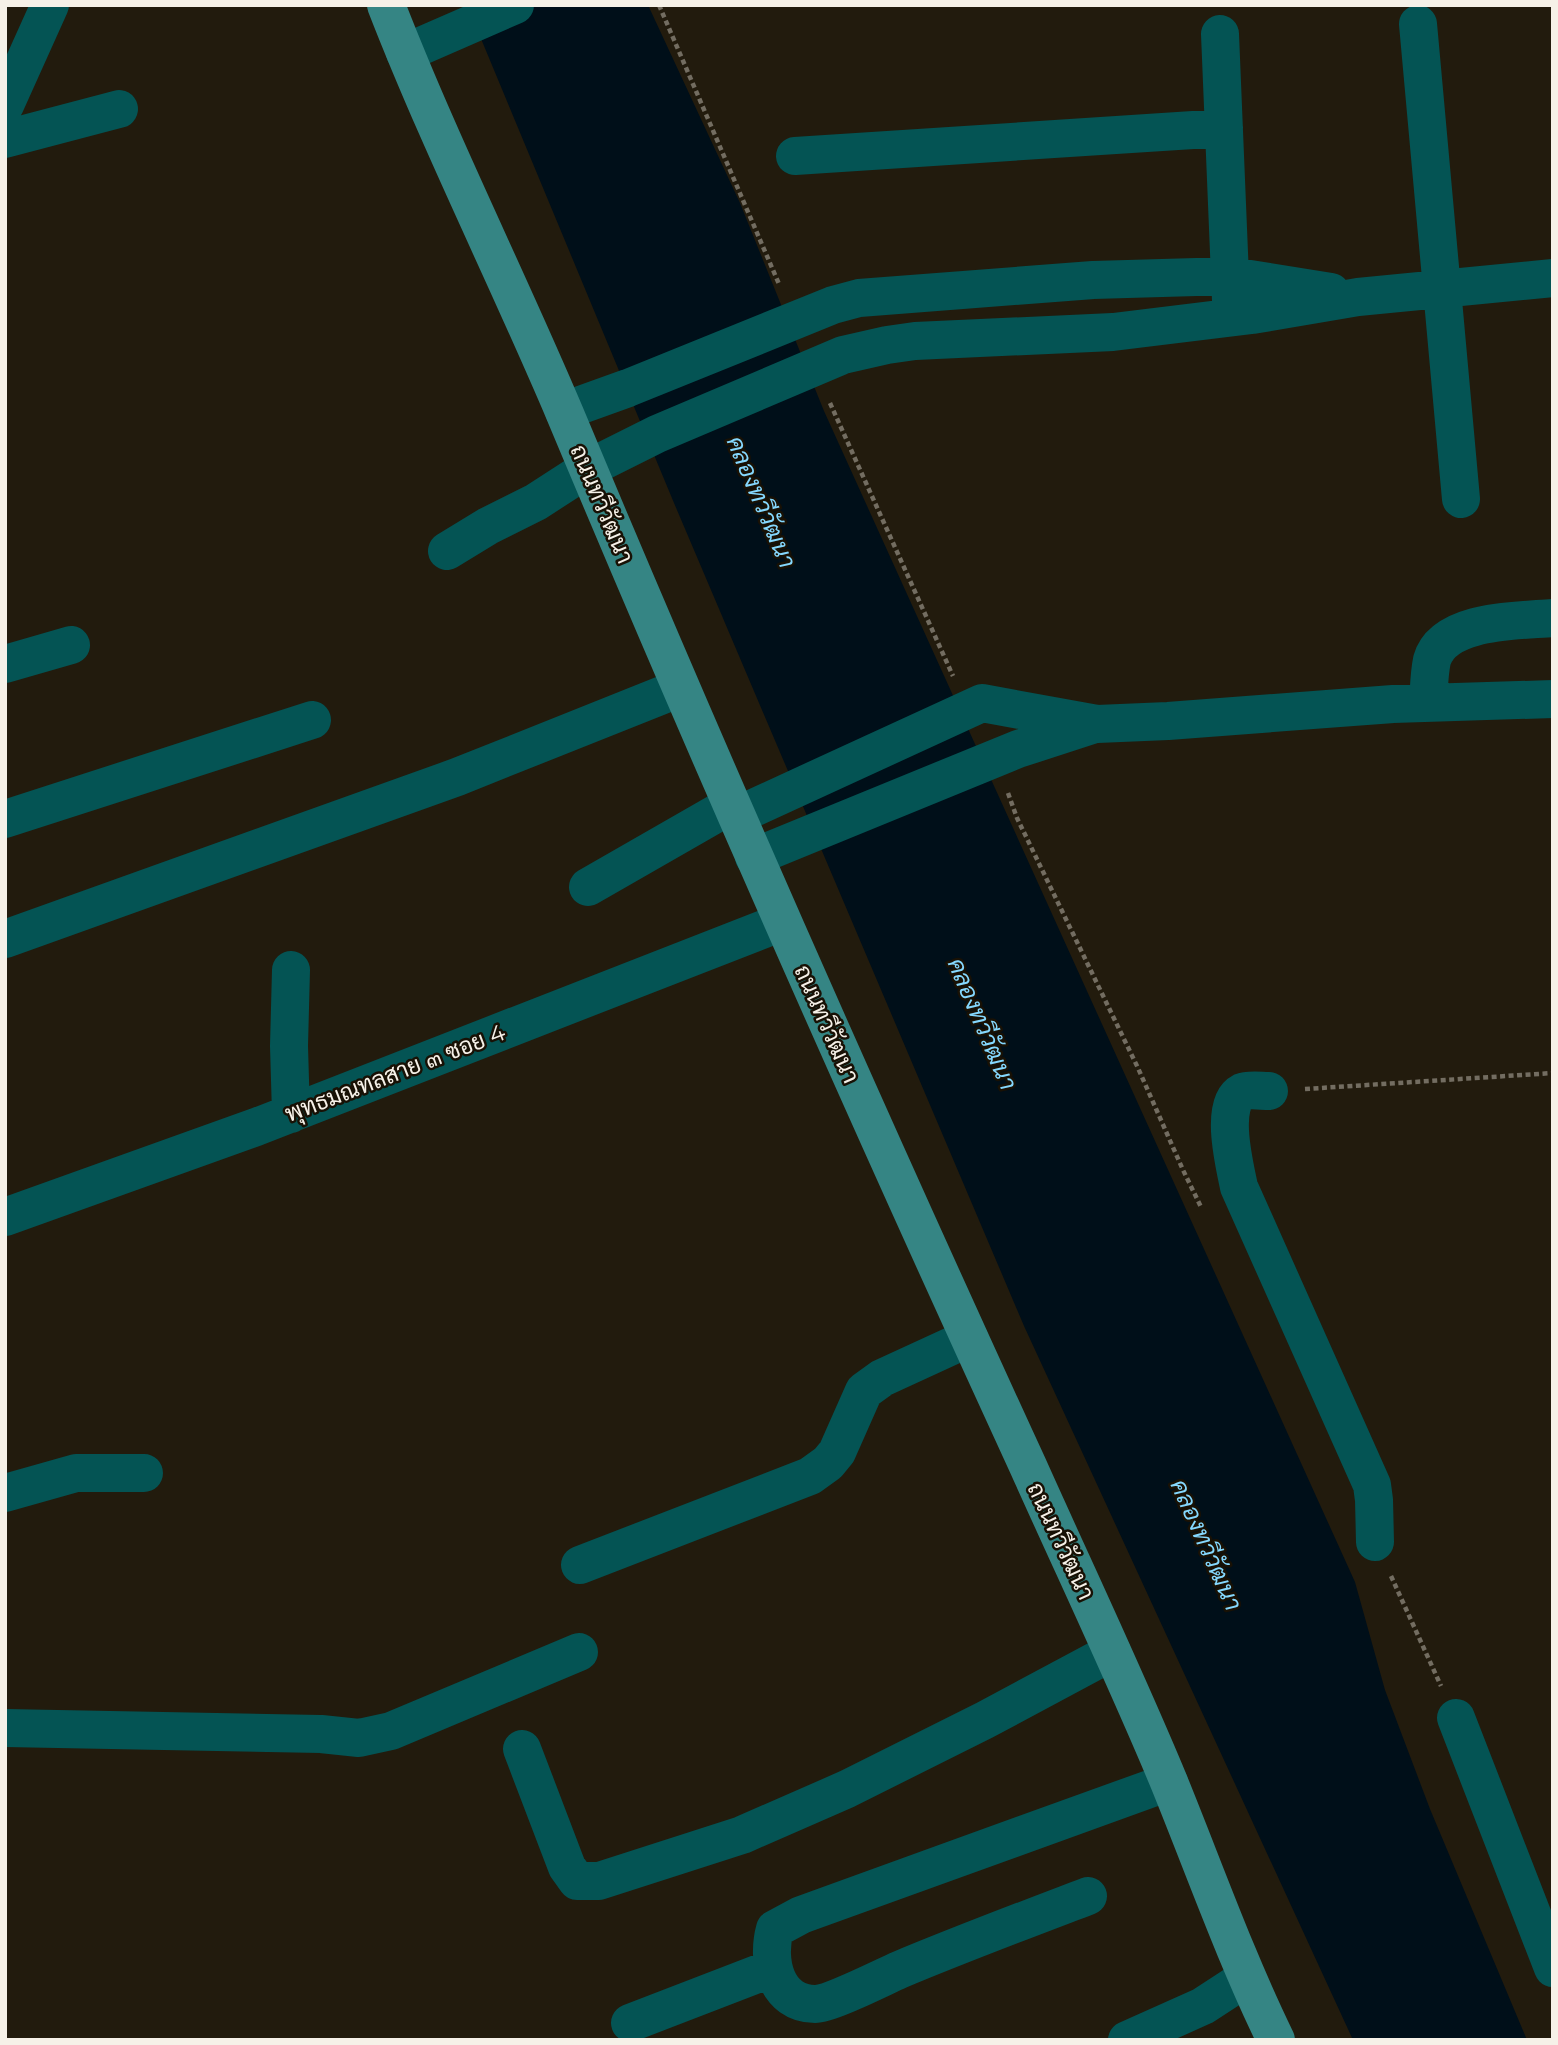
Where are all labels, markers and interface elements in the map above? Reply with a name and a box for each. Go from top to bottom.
water label: คลองทวีวัฒนา [721,431,802,572]
street label: ถนนทวีวัฒนา [564,440,640,568]
water label: คลองทวีวัฒนา [942,953,1023,1094]
street label: ถนนทวีวัฒนา [789,960,866,1087]
street label: พุทธมณทลสาย ๓ ซอย 4 [281,1018,510,1130]
water label: คลองทวีวัฒนา [1165,1475,1248,1615]
street label: ถนนทวีวัฒนา [1022,1477,1101,1604]

